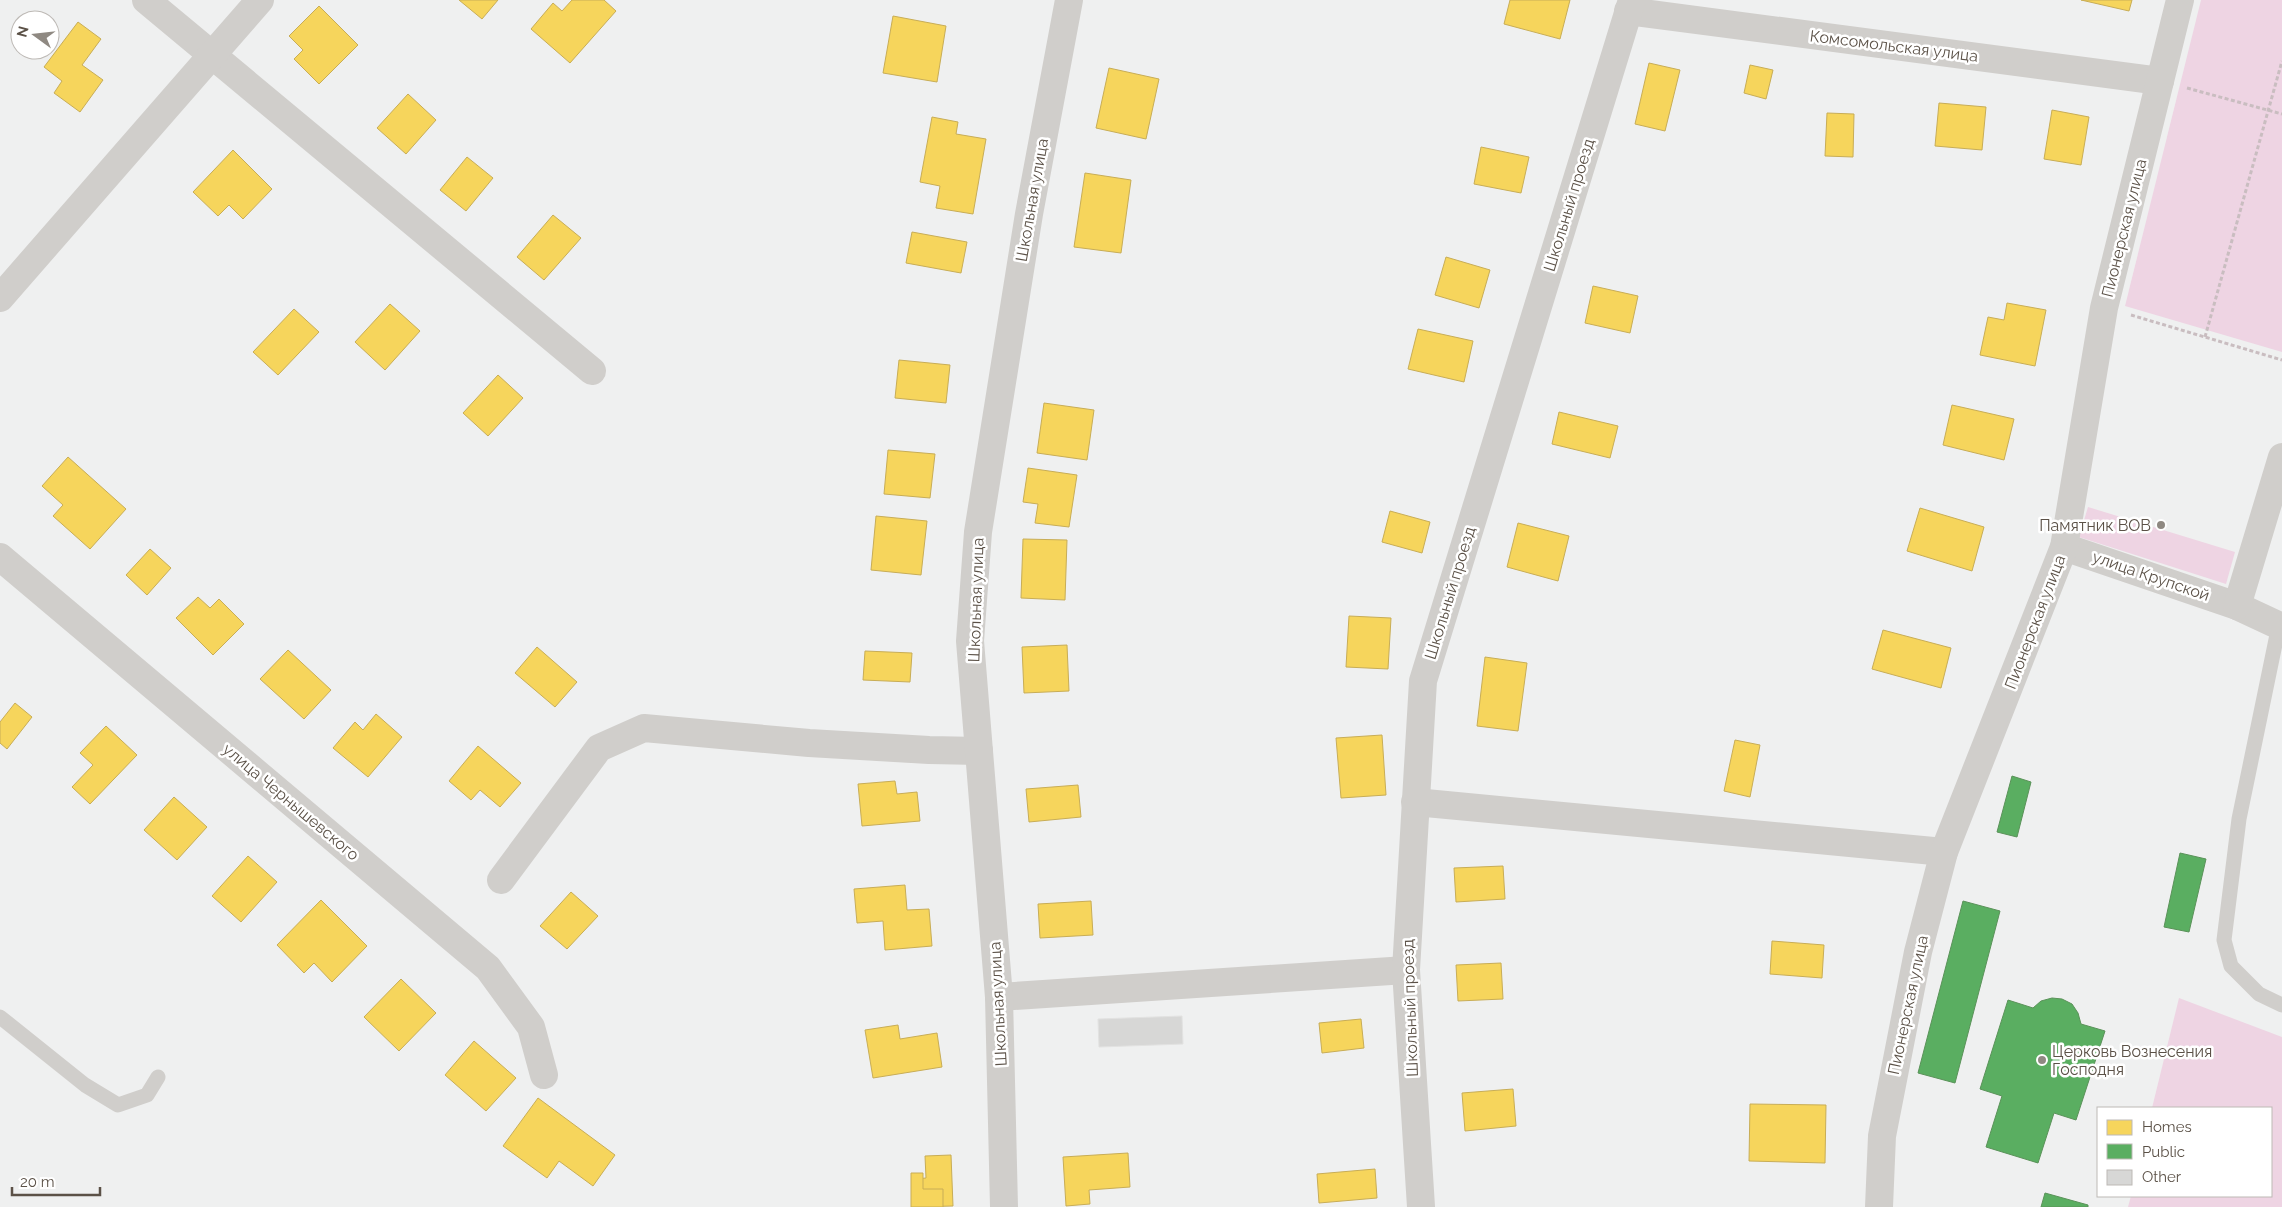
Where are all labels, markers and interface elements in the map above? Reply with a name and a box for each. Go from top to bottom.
north arrow [10,10,60,60]
text: N [13,24,32,39]
street label: Комсомольская улица [1809,26,1979,66]
street label: Школьный проезд [1540,136,1598,274]
street label: Школьная улица [1012,137,1052,263]
street label: Пионерская улица [2098,157,2150,299]
place label: Памятник ВОВ [2039,516,2151,535]
marker: Памятник ВОВ [2155,519,2167,531]
street label: Школьный проезд [1421,524,1479,662]
street label: Школьная улица [964,537,988,663]
street label: улица Крупской [2090,547,2212,605]
street label: Пионерская улица [2001,552,2069,692]
street label: улица Чернышевского [219,739,363,865]
street label: Пионерская улица [1884,934,1932,1076]
street label: Школьный проезд [1398,939,1422,1077]
street label: Школьная улица [985,941,1011,1067]
place label: Церковь Вознесения Господня [2052,1042,2212,1079]
marker: Церковь Вознесения Господня [2036,1054,2048,1066]
legend [2097,1107,2272,1197]
text: Homes [2142,1118,2192,1136]
text: Public [2142,1143,2185,1161]
scale bar [12,1164,100,1196]
text: Other [2142,1168,2182,1186]
text: 20 m [20,1173,55,1191]

